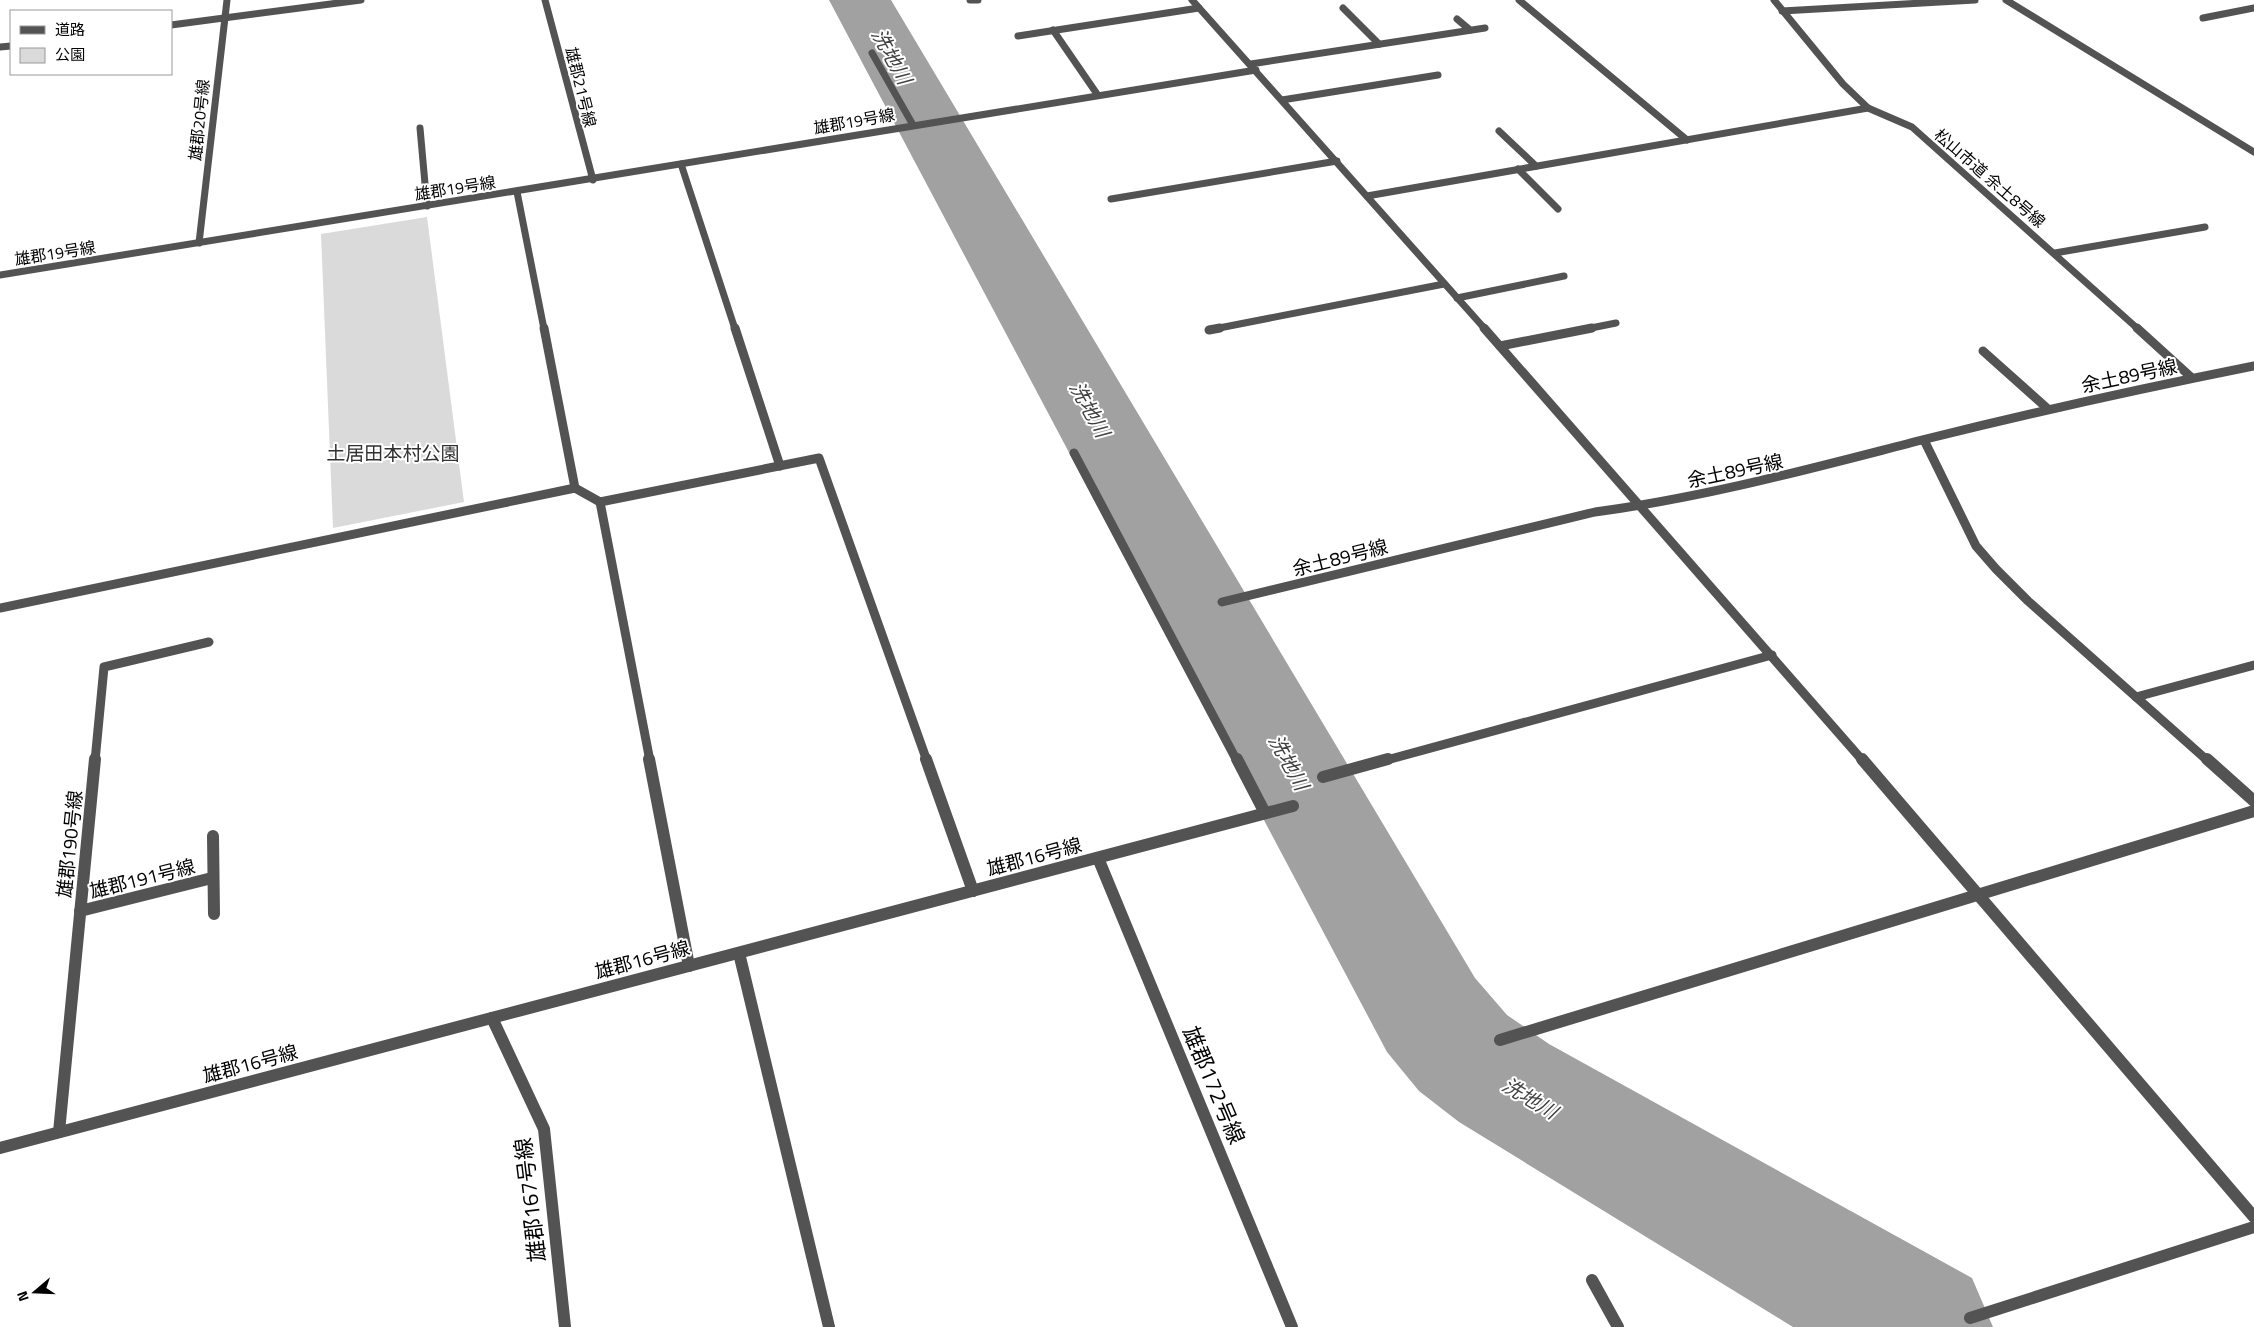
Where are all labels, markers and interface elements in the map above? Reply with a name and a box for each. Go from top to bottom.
legend [10,10,172,75]
text: 道路 [55,18,85,41]
water label: 洗地川 [864,22,921,92]
text: 公園 [55,43,85,66]
street label: 雄郡21号線 [559,44,603,130]
street label: 雄郡20号線 [183,78,215,162]
street label: 雄郡19号線 [812,102,896,140]
street label: 松山市道 余土8号線 [1929,123,2051,233]
street label: 雄郡19号線 [413,170,497,206]
street label: 雄郡19号線 [13,235,97,271]
street label: 余土89号線 [2078,351,2180,399]
water label: 洗地川 [1062,375,1119,445]
park label: 土居田本村公園 [326,438,460,467]
street label: 余土89号線 [1684,446,1786,494]
street label: 余土89号線 [1289,531,1391,583]
water label: 洗地川 [1261,728,1318,798]
street label: 雄郡190号線 [49,789,89,899]
street label: 雄郡16号線 [983,829,1085,883]
street label: 雄郡191号線 [86,851,198,905]
street label: 雄郡16号線 [591,932,693,986]
street label: 雄郡172号線 [1174,1021,1254,1149]
street label: 雄郡16号線 [199,1036,301,1090]
water label: 洗地川 [1496,1069,1565,1128]
street label: 雄郡167号線 [506,1136,554,1264]
north arrow [10,1267,60,1317]
text: N [11,1288,34,1304]

